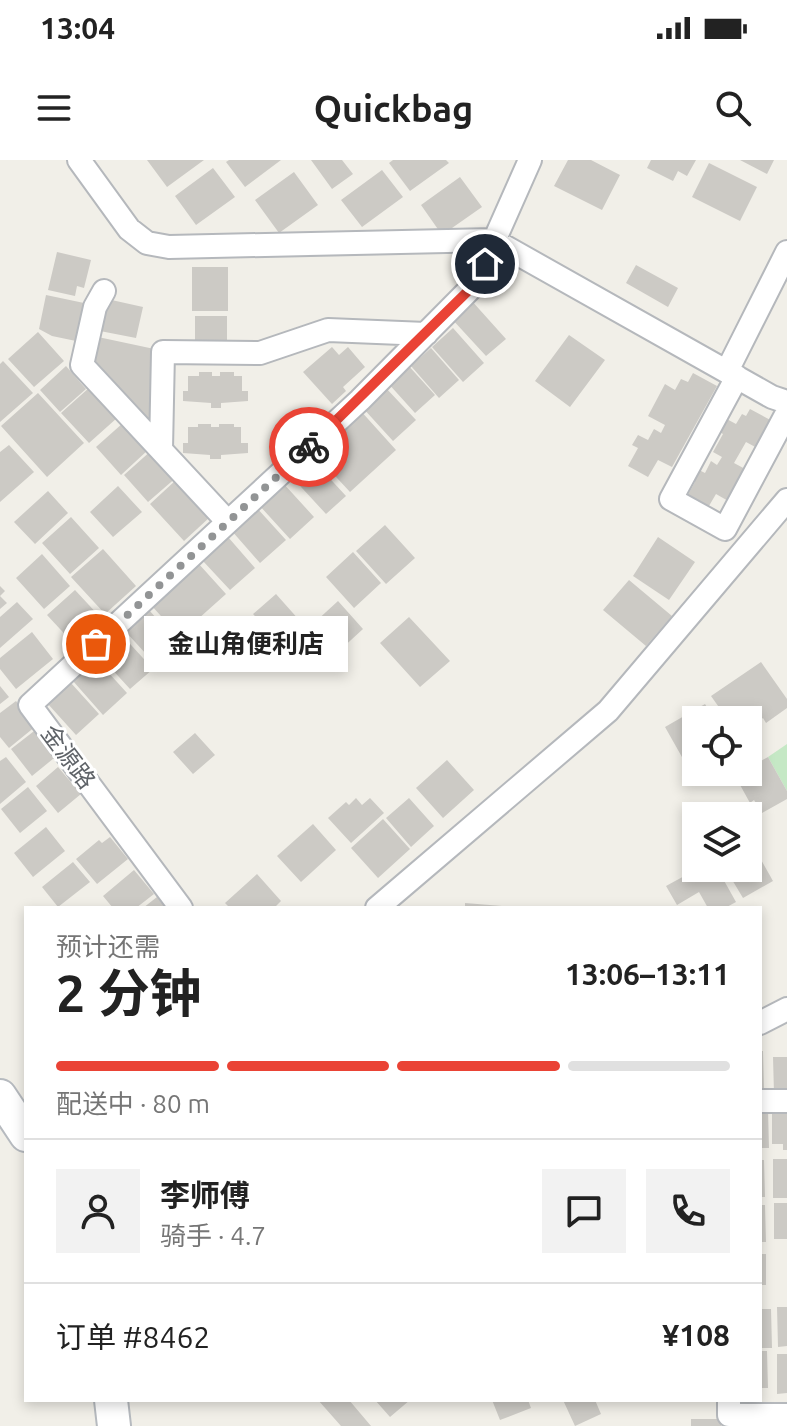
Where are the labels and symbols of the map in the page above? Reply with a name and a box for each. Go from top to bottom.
pin [451,230,519,298]
courier [269,407,349,487]
pin [62,610,130,678]
callout: 金山角便利店 [144,616,348,672]
street label: 金源路 [36,720,101,794]

